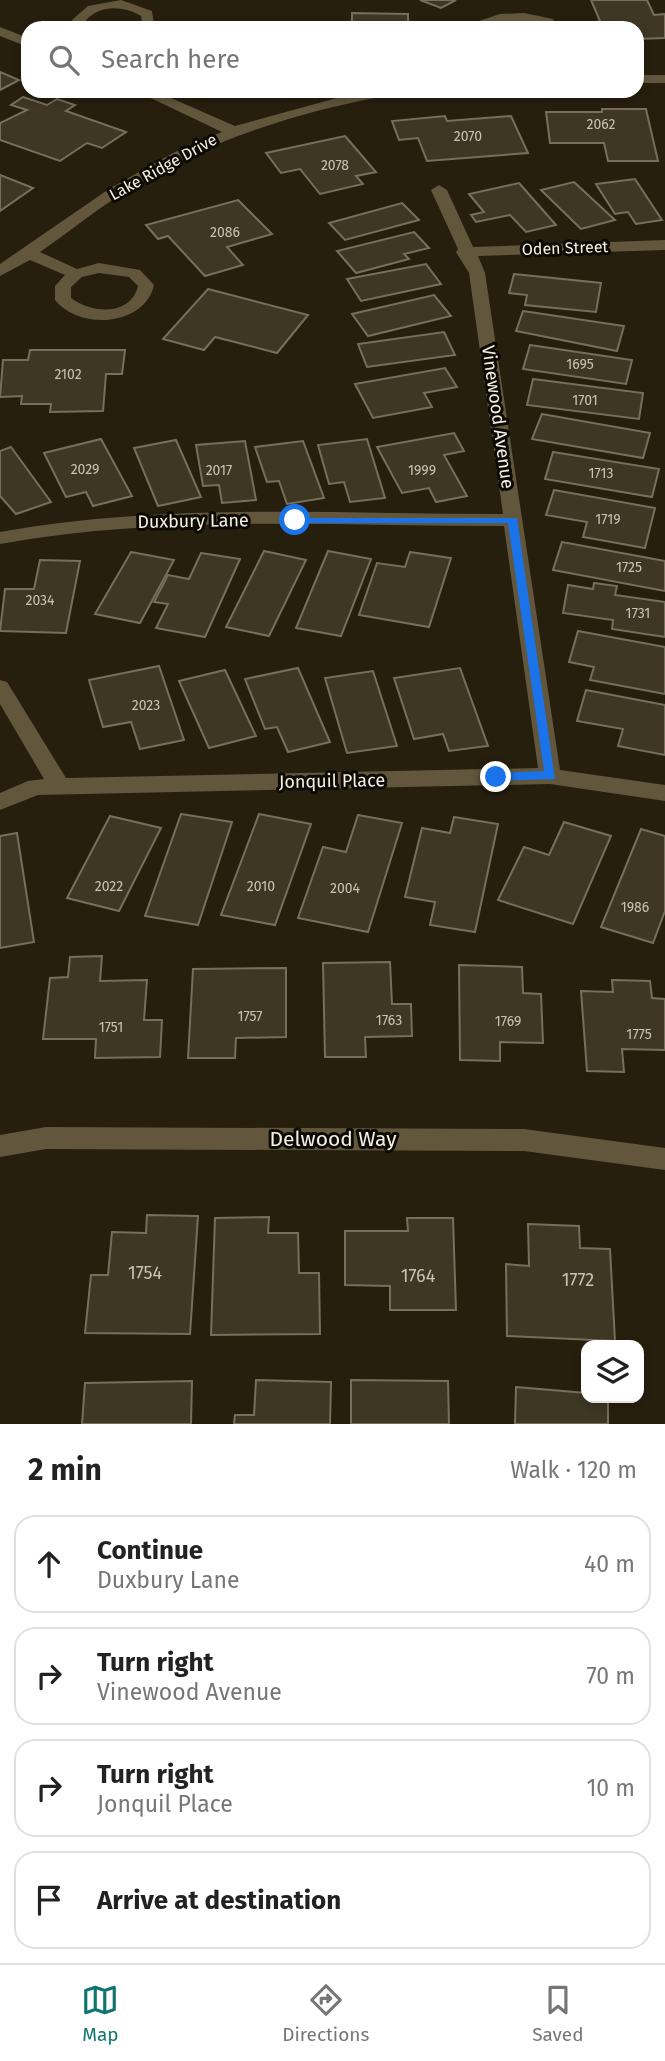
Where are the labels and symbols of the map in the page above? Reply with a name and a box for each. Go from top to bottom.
house number: 2062 [587,116,616,133]
house number: 2070 [454,128,482,145]
street label: Lake Ridge Drive [106,130,220,204]
house number: 2078 [321,157,349,174]
house number: 2086 [210,224,240,241]
street label: Oden Street [521,237,609,259]
street label: Vinewood Avenue [477,344,519,490]
house number: 1695 [566,356,594,373]
house number: 2102 [54,366,82,383]
house number: 1701 [572,392,598,409]
house number: 2029 [71,461,99,478]
house number: 2017 [206,462,232,479]
house number: 1999 [408,462,436,479]
house number: 1713 [588,465,614,482]
route start [279,504,310,535]
street label: Duxbury Lane [137,509,249,533]
house number: 1719 [595,511,621,528]
house number: 1725 [616,559,642,576]
house number: 2034 [26,592,55,609]
house number: 1731 [626,605,650,622]
house number: 2023 [132,697,160,714]
route end [480,761,511,792]
street label: Jonquil Place [279,769,385,793]
house number: 2022 [95,878,123,895]
house number: 2010 [247,878,275,895]
house number: 2004 [330,880,361,897]
house number: 1986 [621,899,649,916]
house number: 1757 [238,1008,262,1025]
house number: 1763 [376,1012,402,1029]
house number: 1769 [495,1013,521,1030]
house number: 1751 [99,1019,123,1036]
house number: 1775 [626,1026,652,1043]
street label: Delwood Way [270,1126,397,1152]
house number: 1754 [128,1262,162,1284]
house number: 1764 [401,1265,436,1287]
house number: 1772 [562,1269,594,1291]

